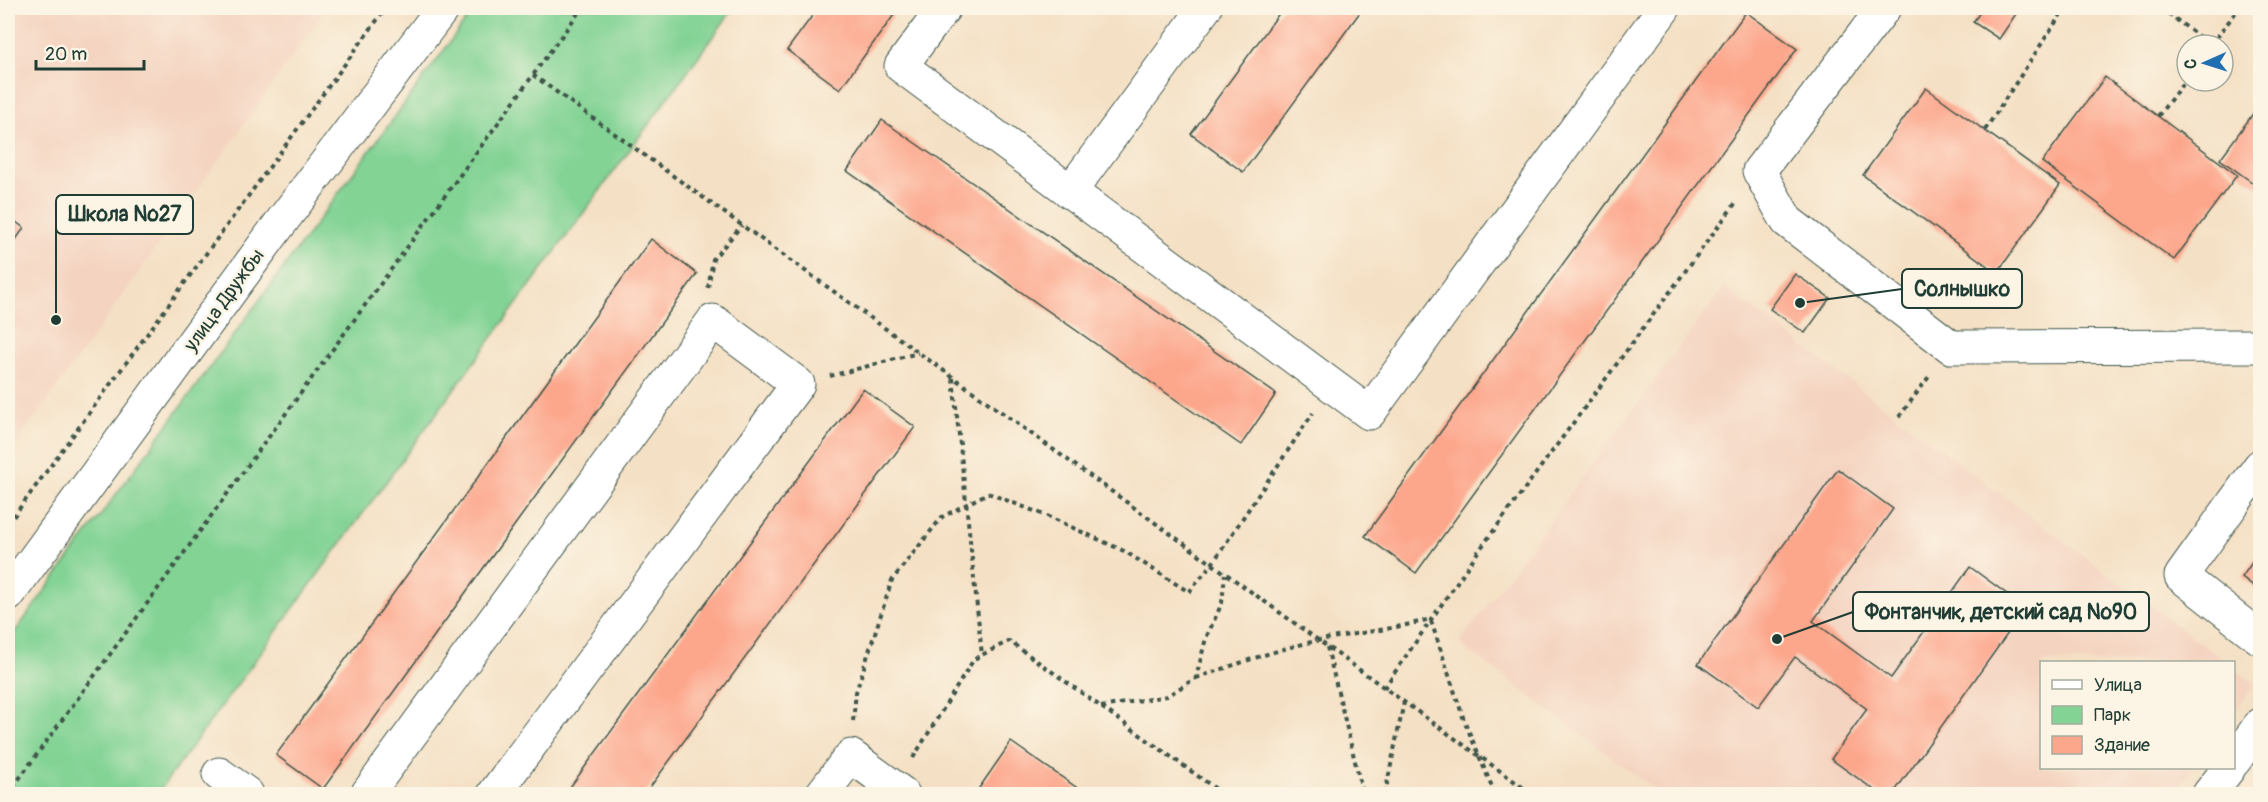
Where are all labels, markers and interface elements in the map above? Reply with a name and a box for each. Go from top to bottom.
scale bar [36,33,144,71]
north arrow [2175,33,2235,93]
text: 20 m [45,43,87,66]
text: С [2181,58,2201,69]
callout: Школа №27 [56,195,193,234]
text: Школа №27 [68,201,182,228]
street label: улица Дружбы [178,244,270,357]
callout: Солнышко [1902,269,2022,308]
text: Солнышко [1914,276,2011,303]
callout: Фонтанчик, детский сад №90 [1853,592,2149,631]
text: Фонтанчик, детский сад №90 [1864,599,2137,626]
legend [2040,661,2235,769]
text: Улица [2094,674,2142,697]
text: Парк [2094,704,2131,727]
text: Здание [2094,734,2150,757]

